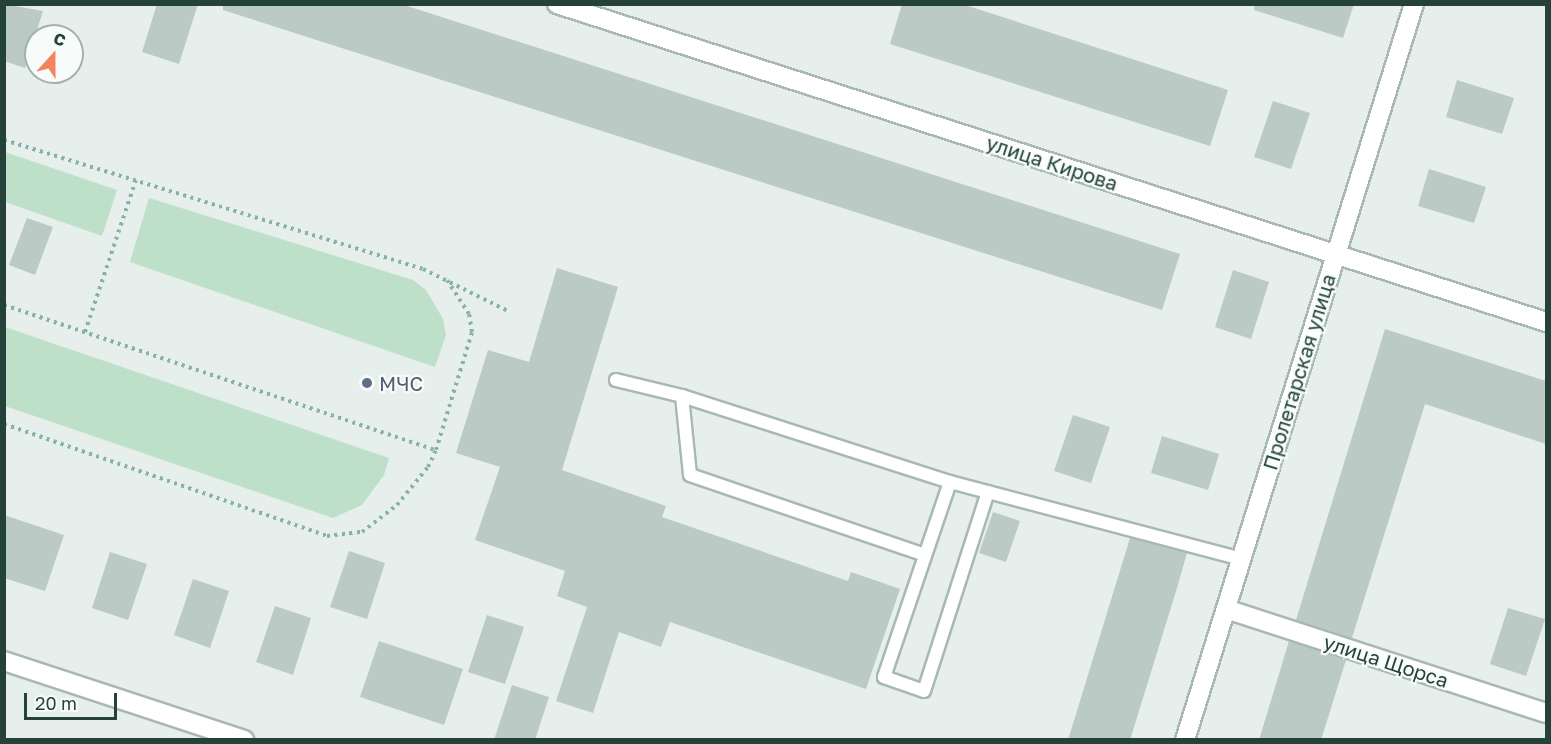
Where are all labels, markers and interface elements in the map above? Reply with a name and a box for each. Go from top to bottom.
north arrow [24,24,84,84]
text: С [51,28,69,50]
street label: улица Кирова [983,130,1121,196]
street label: Пролетарская улица [1258,271,1340,473]
place label: МЧС [379,371,423,395]
marker: МЧС [360,376,374,390]
street label: улица Щорса [1321,630,1451,692]
scale bar [27,681,120,719]
text: 20 m [35,692,77,714]

